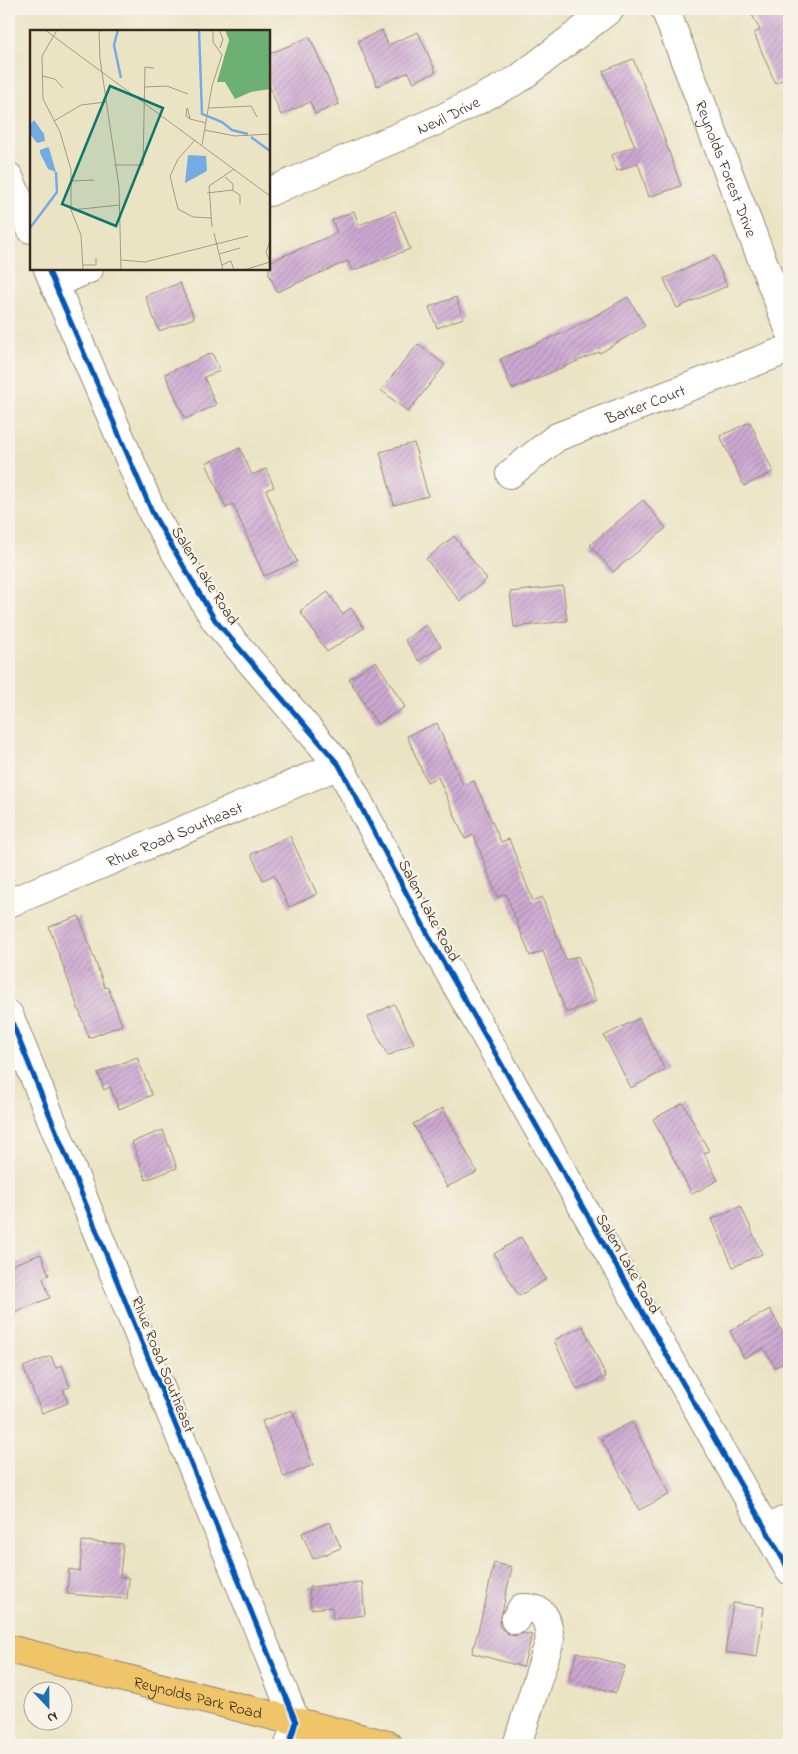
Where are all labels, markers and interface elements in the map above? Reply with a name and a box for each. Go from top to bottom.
inset map [30,30,270,270]
street label: Nevil Drive [414,91,485,142]
street label: Reynolds Forest Drive [688,97,763,242]
street label: Barker Court [601,379,690,432]
street label: Salem Lake Road [164,522,244,630]
street label: Rhue Road Southeast [103,796,247,875]
street label: Salem Lake Road [391,856,465,966]
street label: Salem Lake Road [589,1209,666,1319]
street label: Rhue Road Southeast [124,1293,201,1437]
street label: Reynolds Park Road [130,1671,265,1727]
north arrow [22,1682,72,1732]
text: N [44,1705,61,1728]

